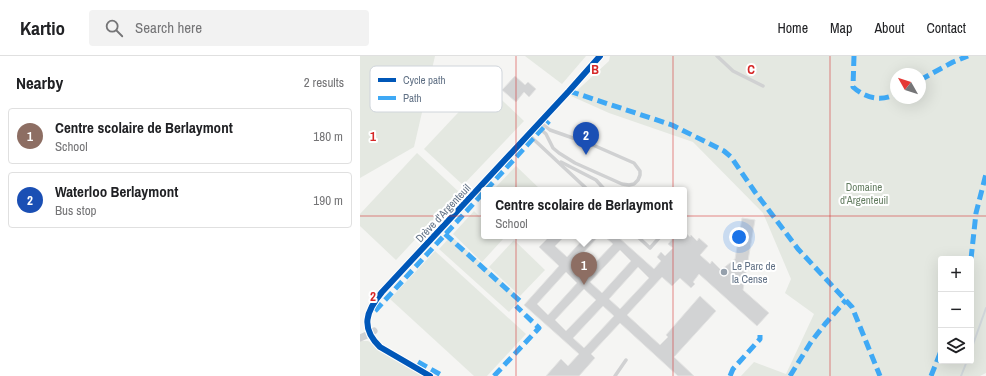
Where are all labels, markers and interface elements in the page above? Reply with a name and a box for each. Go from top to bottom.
search box [89,10,369,46]
text: Kartio [20,15,65,41]
icon: search [103,17,125,39]
text: Search here [135,17,202,38]
text: Home [777,19,808,37]
text: Map [830,19,852,37]
text: About [874,19,904,37]
text: Contact [926,19,966,37]
text: B [591,61,599,78]
text: C [747,61,755,78]
legend [370,66,502,112]
north arrow [890,68,926,104]
text: Nearby [16,71,63,94]
text: Cycle path [403,73,446,87]
text: 2 results [304,74,344,91]
text: Path [403,91,422,105]
text: Centre scolaire de Berlaymont [55,117,233,138]
pin: 2 [573,122,599,155]
text: 1 [27,128,33,145]
text: 180 m [313,128,343,145]
text: 1 [370,128,376,145]
text: School [55,138,88,155]
park label: Domaine d'Argenteuil [840,180,888,207]
text: Waterloo Berlaymont [55,181,178,202]
street label: Drève d'Argenteuil [412,181,474,245]
popup [481,187,687,239]
text: 2 [27,192,33,209]
text: 190 m [313,192,343,209]
text: Centre scolaire de Berlaymont [495,194,673,215]
text: Bus stop [55,202,96,219]
text: School [495,215,528,232]
your location [729,227,749,247]
pin: 1 [571,252,597,285]
map controls [938,256,974,364]
button: + [938,256,974,292]
place label: Le Parc de la Cense [732,259,776,286]
marker: Le Parc de la Cense [719,267,729,277]
text: 2 [370,288,376,305]
button: − [938,292,974,328]
button: layers [938,328,974,364]

